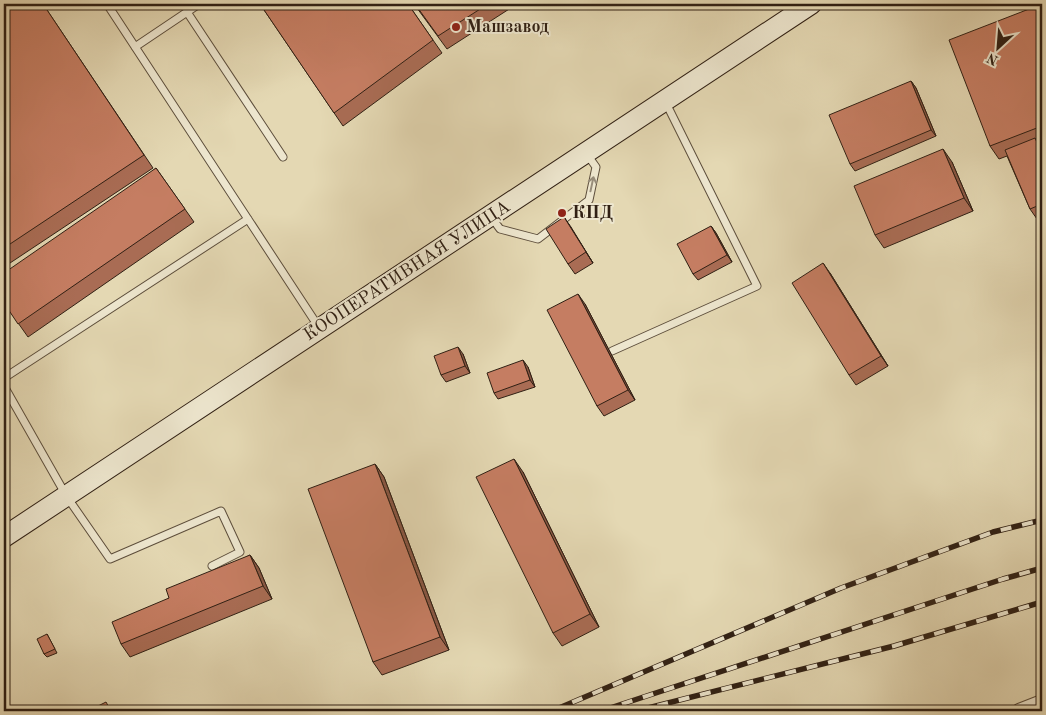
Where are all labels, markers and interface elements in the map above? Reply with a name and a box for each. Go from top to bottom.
place label: Машзавод [466,18,549,36]
marker: Машзавод [450,21,462,33]
north arrow [974,22,1024,72]
text: N [985,50,1001,67]
one-way arrow [588,176,597,192]
street label: КООПЕРАТИВНАЯ УЛИЦА [301,197,514,344]
place label: КПД [572,204,613,222]
marker: КПД [556,207,568,219]

